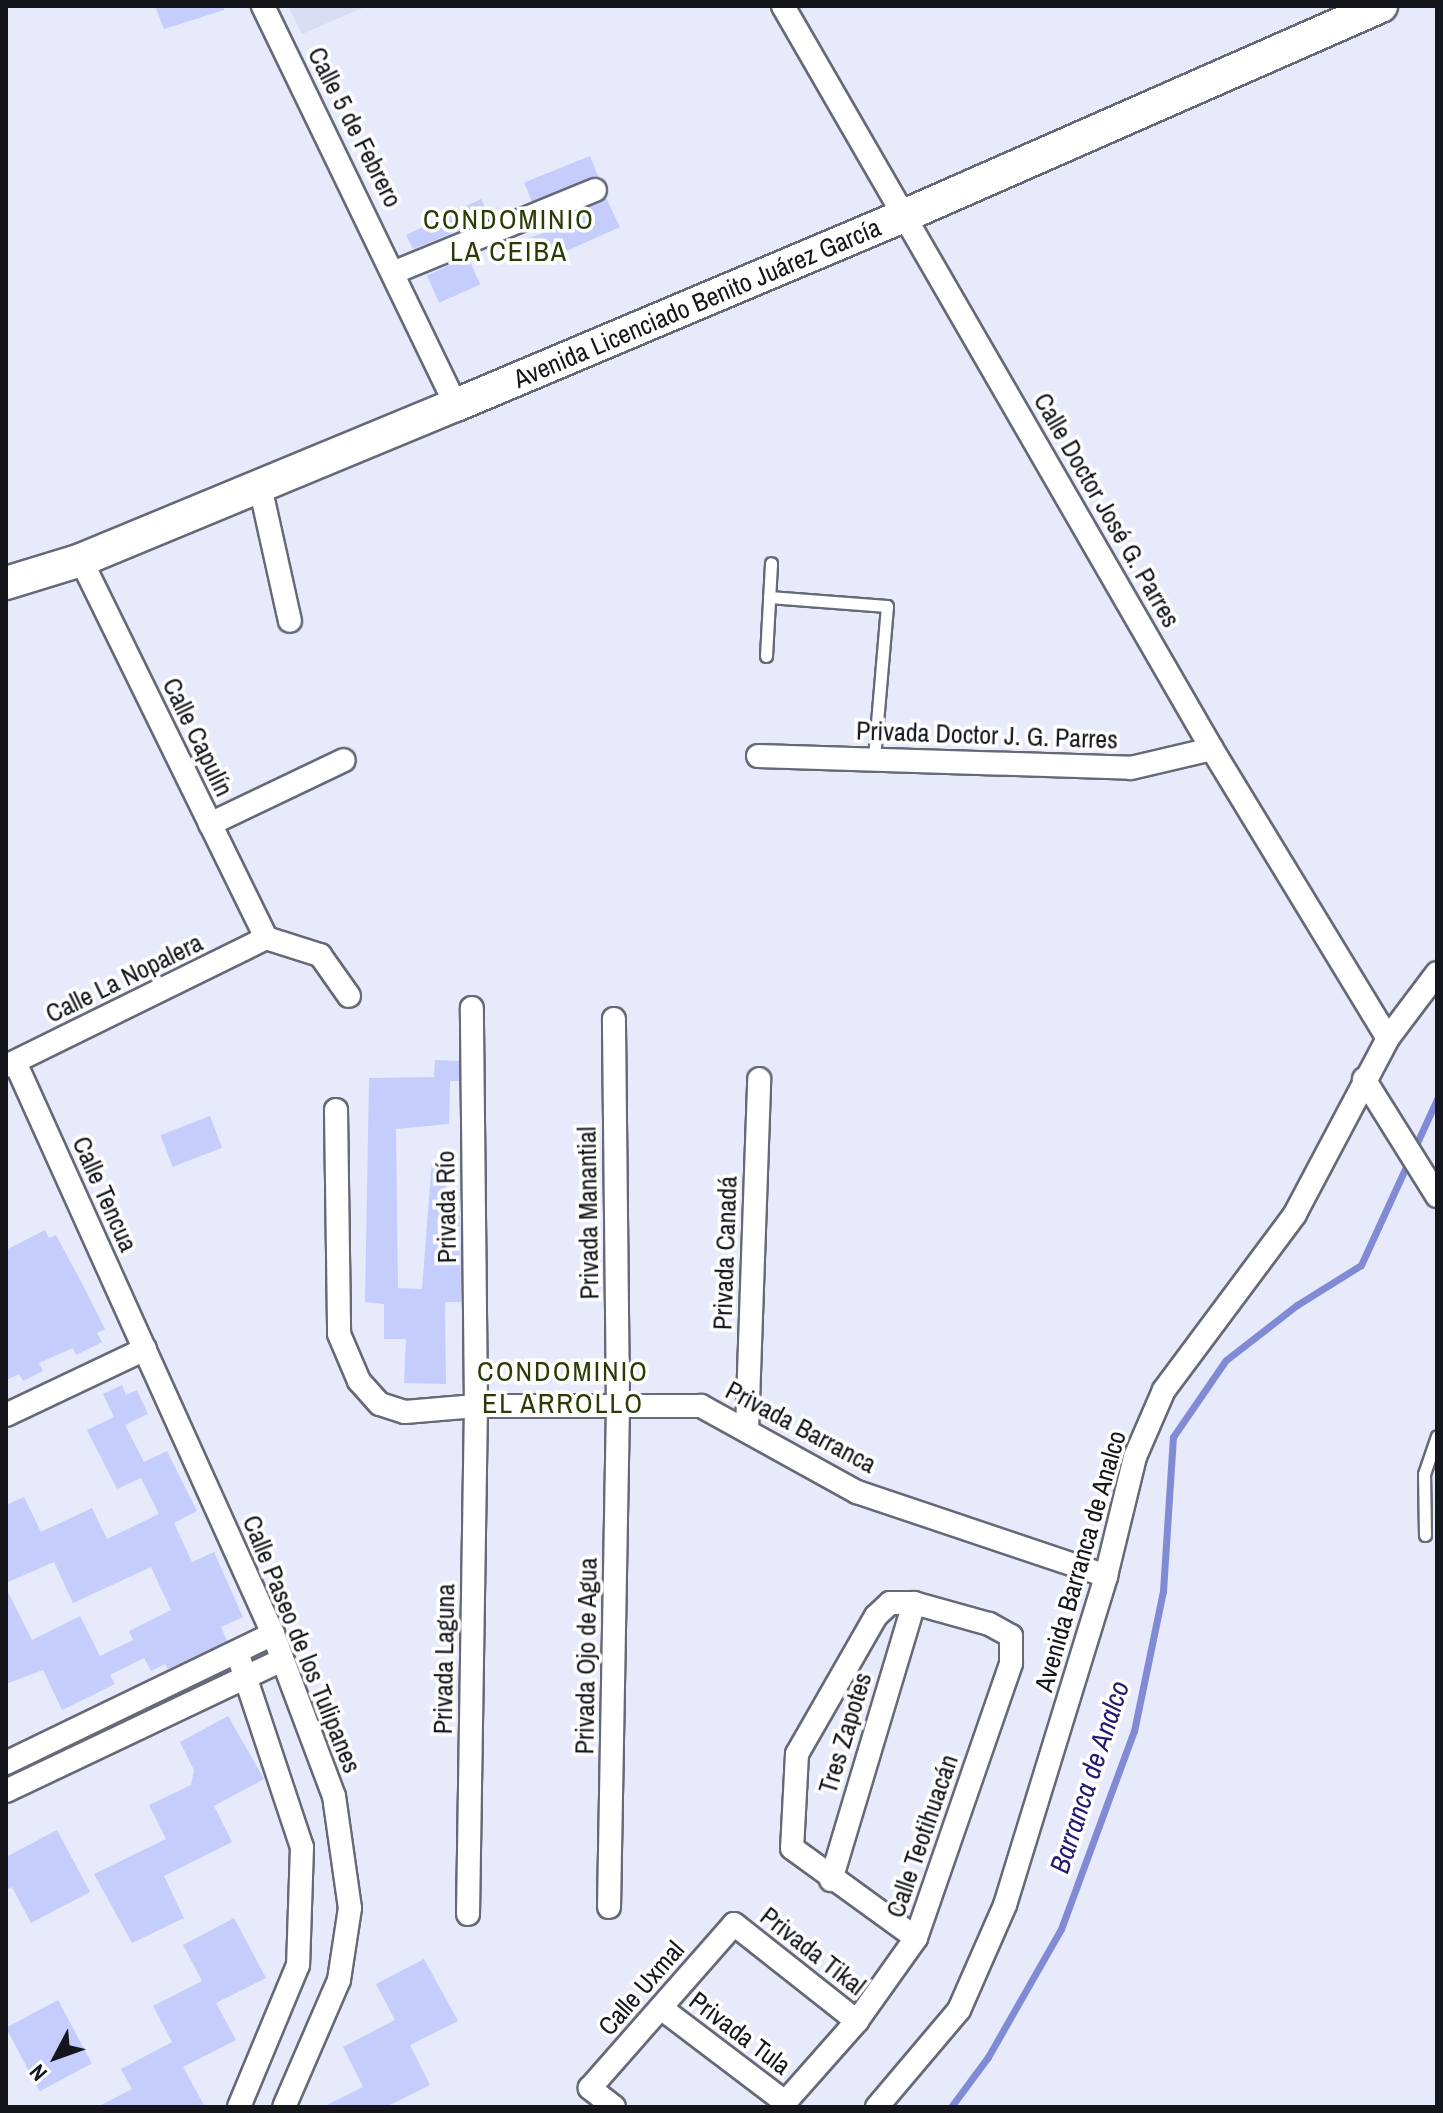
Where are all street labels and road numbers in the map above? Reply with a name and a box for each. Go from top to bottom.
street label: Calle 5 de Febrero [301,42,409,212]
street label: Avenida Licenciado Benito Juárez García [509,211,885,395]
street label: Calle Doctor José G. Parres [1027,387,1187,633]
street label: Calle Capulín [156,673,240,801]
street label: Privada Doctor J. G. Parres [856,715,1118,755]
street label: Calle La Nopalera [40,927,208,1029]
street label: Privada Manantial [571,1126,605,1300]
street label: Calle Tencua [66,1131,144,1257]
street label: Privada Río [429,1150,463,1264]
street label: Privada Canadá [707,1175,743,1331]
street label: Privada Barranca [720,1374,882,1480]
street label: Avenida Barranca de Analco [1028,1426,1132,1696]
street label: Calle Paseo de los Tulipanes [236,1510,368,1778]
street label: Privada Ojo de Agua [569,1557,603,1755]
street label: Privada Laguna [427,1583,461,1735]
street label: Tres Zapotes [812,1669,878,1797]
street label: Calle Teotihuacán [879,1750,965,1922]
street label: Privada Tikal [754,1900,872,2002]
street label: Calle Uxmal [592,1934,690,2042]
street label: Privada Tula [683,1985,797,2081]

